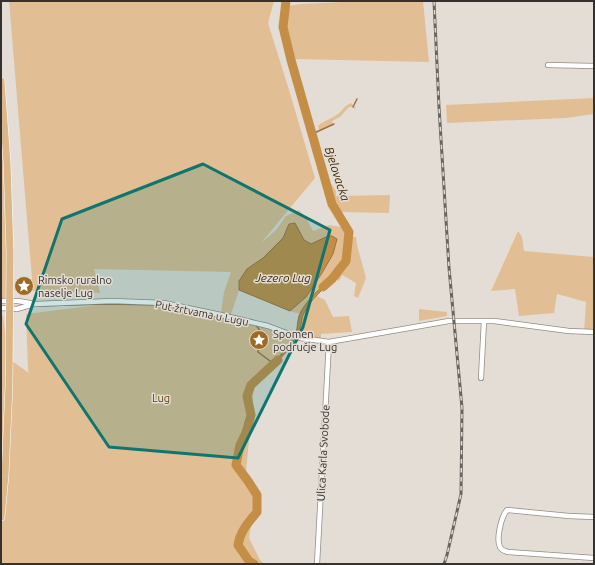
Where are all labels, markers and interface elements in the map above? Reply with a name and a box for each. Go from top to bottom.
water label: Bjelovacka [323,145,353,203]
water label: Jezero Lug [254,271,311,284]
place label: Rimsko ruralno naselje Lug [38,274,112,299]
place icon: Rimsko ruralno naselje Lug [13,275,35,297]
street label: Put žrtvama u Lugu [154,298,250,328]
place label: Spomen područje Lug [273,328,337,353]
place icon: Spomen područje Lug [248,329,270,351]
park label: Lug [152,392,170,404]
street label: Ulica Karla Svobode [314,404,332,502]

